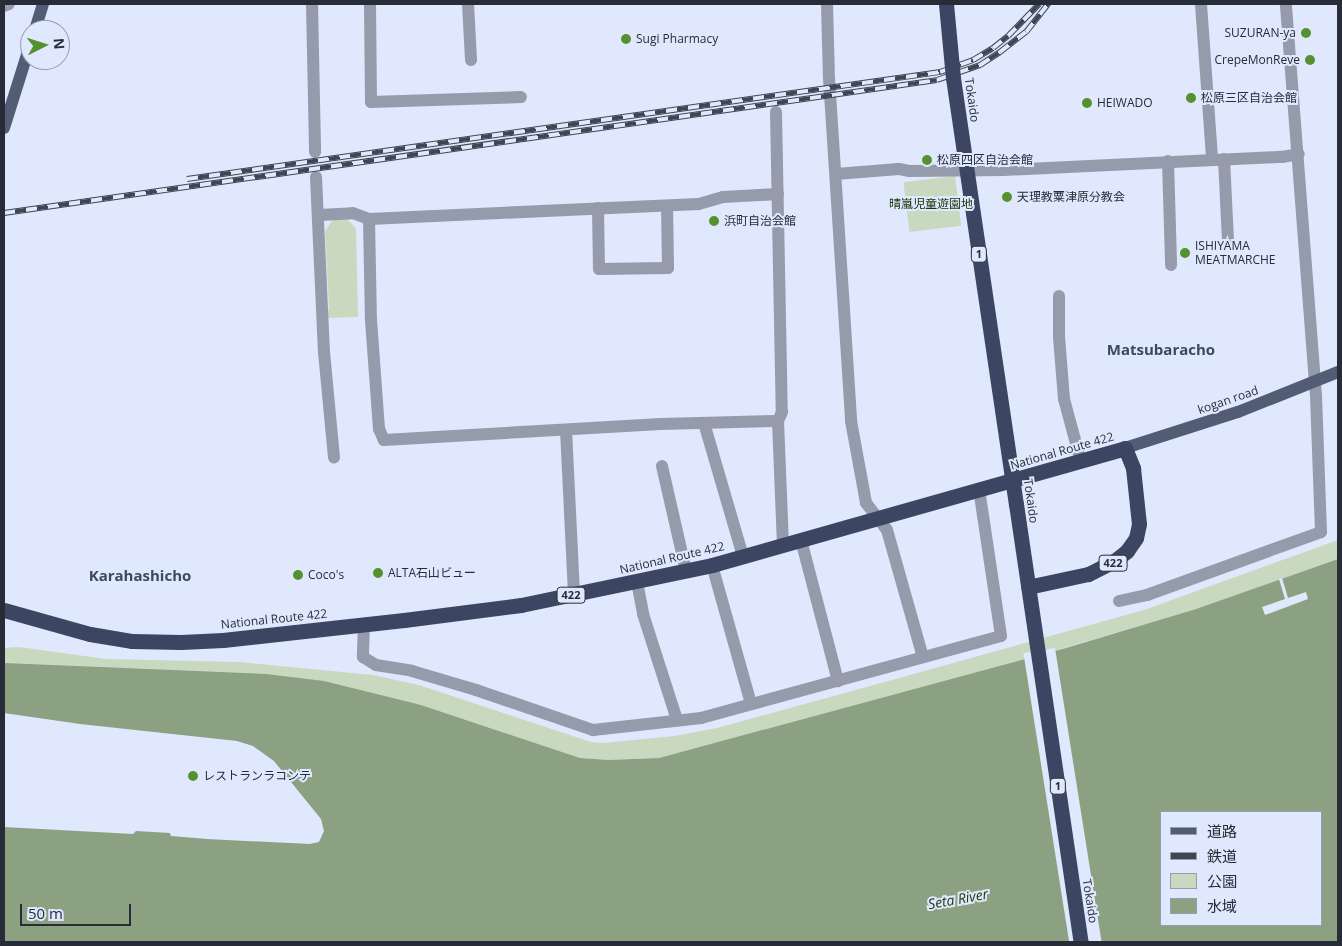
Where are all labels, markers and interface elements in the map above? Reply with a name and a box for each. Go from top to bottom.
north arrow [20,20,70,70]
place label: SUZURAN-ya [1224,26,1296,40]
marker: SUZURAN-ya [1300,27,1312,39]
place label: Sugi Pharmacy [636,32,718,46]
marker: Sugi Pharmacy [620,33,632,45]
text: N [49,37,69,50]
place label: CrepeMonReve [1214,53,1300,67]
marker: CrepeMonReve [1304,54,1316,66]
street label: Tokaido [962,77,982,123]
place label: 松原三区自治会館 [1201,91,1297,105]
marker: 松原三区自治会館 [1185,92,1197,104]
place label: HEIWADO [1097,96,1153,110]
marker: HEIWADO [1081,97,1093,109]
place label: 松原四区自治会館 [937,153,1033,167]
marker: 松原四区自治会館 [921,154,933,166]
place label: 天理教粟津原分教会 [1017,190,1125,204]
marker: 天理教粟津原分教会 [1001,191,1013,203]
park label: 晴嵐児童遊園地 [889,197,973,211]
place label: 浜町自治会館 [724,214,796,228]
marker: 浜町自治会館 [708,215,720,227]
place label: ISHIYAMA MEATMARCHE [1195,239,1276,267]
road number: 1 [970,245,988,262]
marker: ISHIYAMA MEATMARCHE [1179,247,1191,259]
district label: Matsubaracho [1107,341,1215,359]
street label: kogan road [1196,383,1260,417]
street label: National Route 422 [1009,429,1115,473]
street label: Tokaido [1021,478,1041,524]
street label: National Route 422 [618,539,726,577]
road number: 422 [1098,554,1128,572]
place label: ALTA石山ビュー [388,566,476,580]
district label: Karahashicho [89,567,191,585]
marker: ALTA石山ビュー [372,567,384,579]
place label: Coco's [308,568,344,582]
marker: Coco's [292,569,304,581]
road number: 422 [556,586,586,604]
street label: National Route 422 [220,606,328,632]
place label: レストランラコンテ [203,769,311,783]
marker: レストランラコンテ [187,770,199,782]
road number: 1 [1049,778,1067,794]
legend [1160,811,1322,926]
text: 道路 [1207,821,1237,841]
text: 鉄道 [1207,846,1237,866]
text: 公園 [1207,871,1237,891]
street label: Tokaido [1079,878,1101,924]
water label: Seta River [927,885,989,913]
scale bar [22,894,134,926]
text: 水域 [1207,896,1237,916]
text: 50 m [28,903,63,923]

